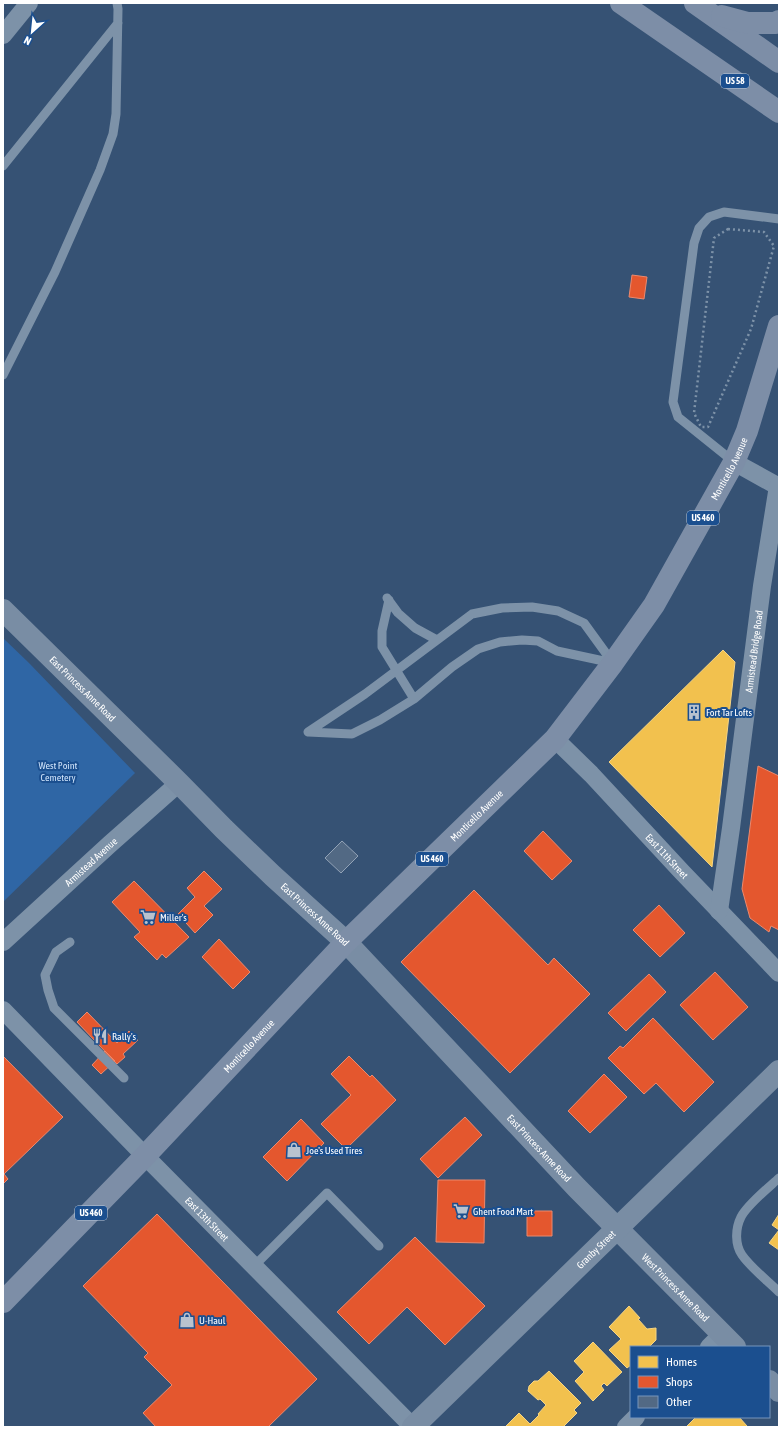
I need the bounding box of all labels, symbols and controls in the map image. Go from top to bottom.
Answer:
north arrow [12,12,52,52]
text: N [22,34,33,48]
road number: US 58 [721,74,749,88]
street label: Monticello Avenue [709,435,750,502]
road number: US 460 [687,511,719,525]
street label: Armistead Bridge Road [743,609,765,693]
street label: East Princess Anne Road [47,654,118,724]
building icon: Fort Tar Lofts [685,703,703,721]
place label: Fort Tar Lofts [706,707,753,718]
park label: West Point Cemetery [39,760,78,783]
street label: Monticello Avenue [448,788,506,844]
street label: East 11th Street [643,832,690,881]
street label: Armistead Avenue [63,835,120,889]
road number: US 460 [416,852,448,866]
street label: East Princess Anne Road [279,881,352,948]
supermarket icon: Miller's [139,908,157,926]
place label: Miller's [160,912,187,923]
street label: Monticello Avenue [221,1017,277,1075]
restaurant icon: Rally's [91,1027,109,1045]
place label: Rally's [112,1031,137,1042]
street label: East Princess Anne Road [505,1112,573,1184]
shop icon: Joe's Used Tires [285,1141,303,1159]
place label: Joe's Used Tires [306,1145,363,1156]
street label: East 13th Street [183,1195,231,1243]
supermarket icon: Ghent Food Mart [452,1202,470,1220]
road number: US 460 [75,1206,107,1220]
place label: Ghent Food Mart [473,1206,533,1217]
street label: Granby Street [574,1228,618,1271]
street label: West Princess Anne Road [640,1252,711,1324]
shop icon: U-Haul [178,1311,196,1329]
place label: U-Haul [199,1315,226,1326]
legend [630,1346,770,1418]
text: Homes [666,1355,697,1369]
text: Shops [666,1375,692,1389]
text: Other [666,1395,692,1409]

